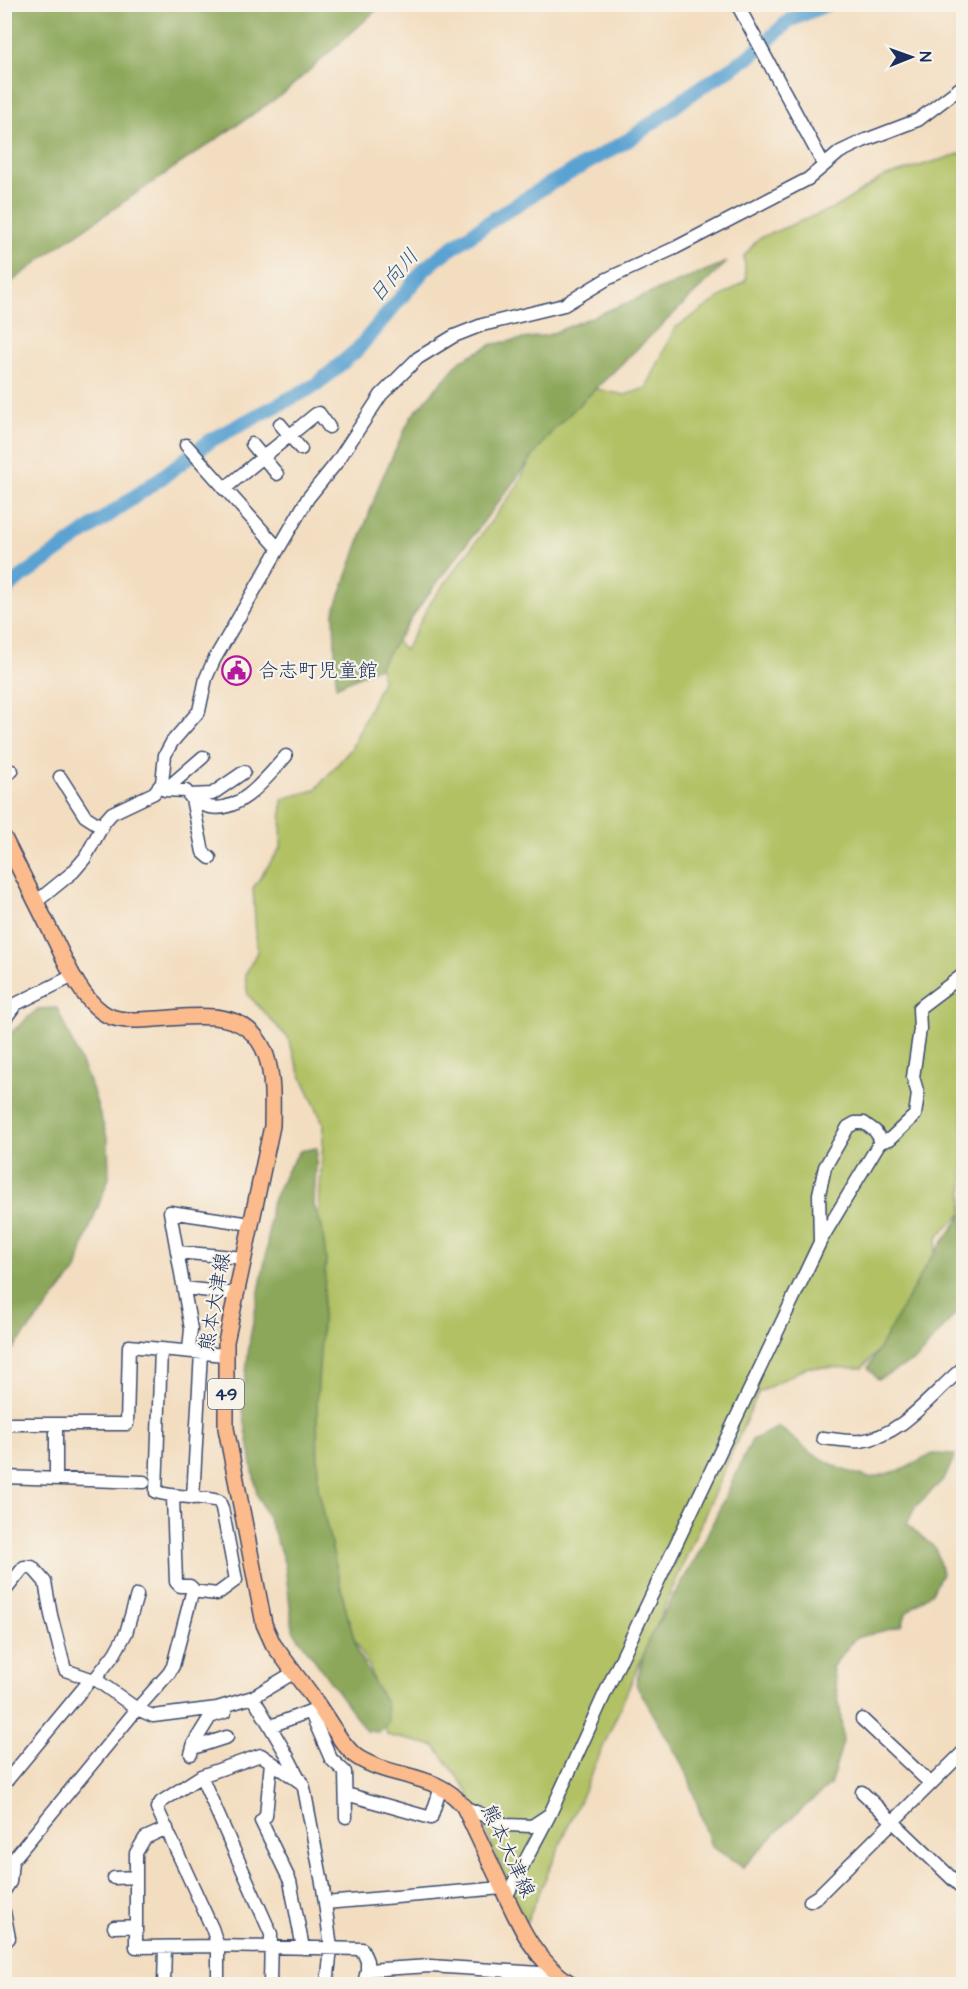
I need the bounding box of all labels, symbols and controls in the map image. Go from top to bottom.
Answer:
north arrow [881,27,941,87]
text: N [914,52,936,62]
water label: 日向川 [362,243,426,309]
public building icon: 合志町児童館 [221,655,253,687]
place label: 合志町児童館 [258,657,378,685]
street label: 熊本大津線 [193,1250,237,1354]
road number: 49 [208,1379,244,1409]
street label: 熊本大津線 [474,1800,542,1902]

